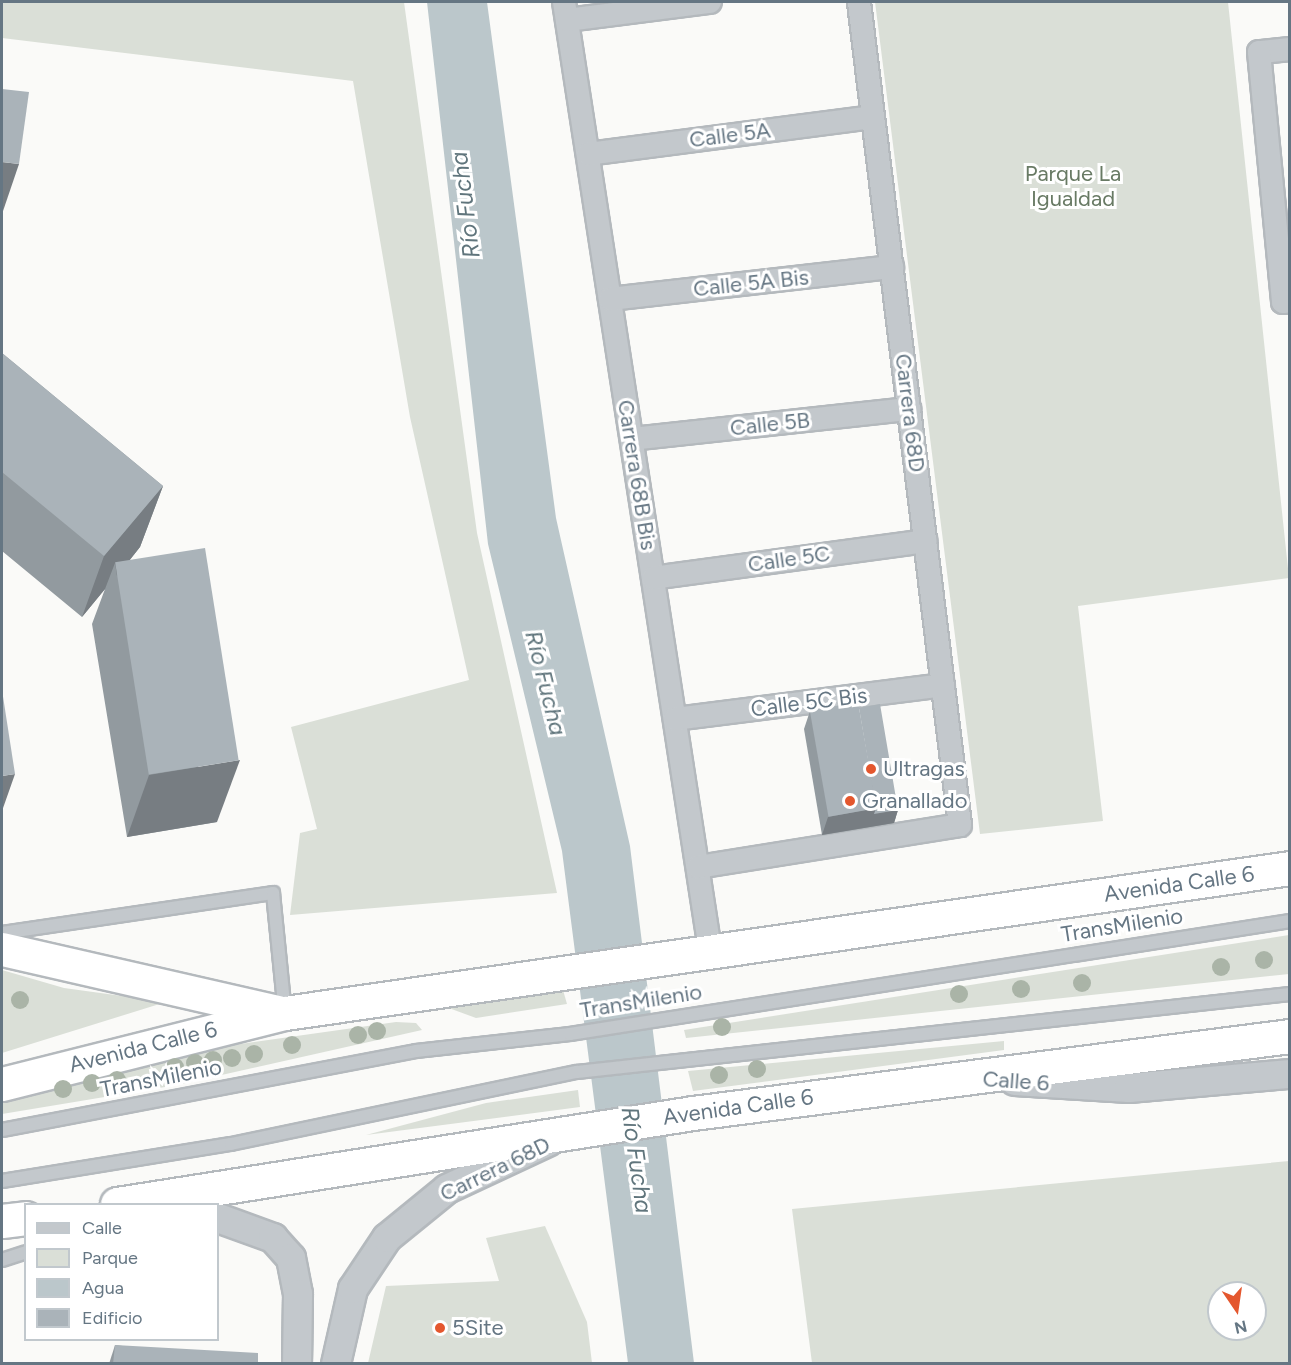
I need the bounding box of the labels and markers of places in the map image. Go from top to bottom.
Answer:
place label: Ultragas [883,756,965,782]
marker: Ultragas [864,762,878,776]
place label: Granallado [862,788,967,814]
marker: Granallado [843,794,857,808]
place label: 5Site [452,1315,504,1341]
marker: 5Site [433,1321,447,1335]

